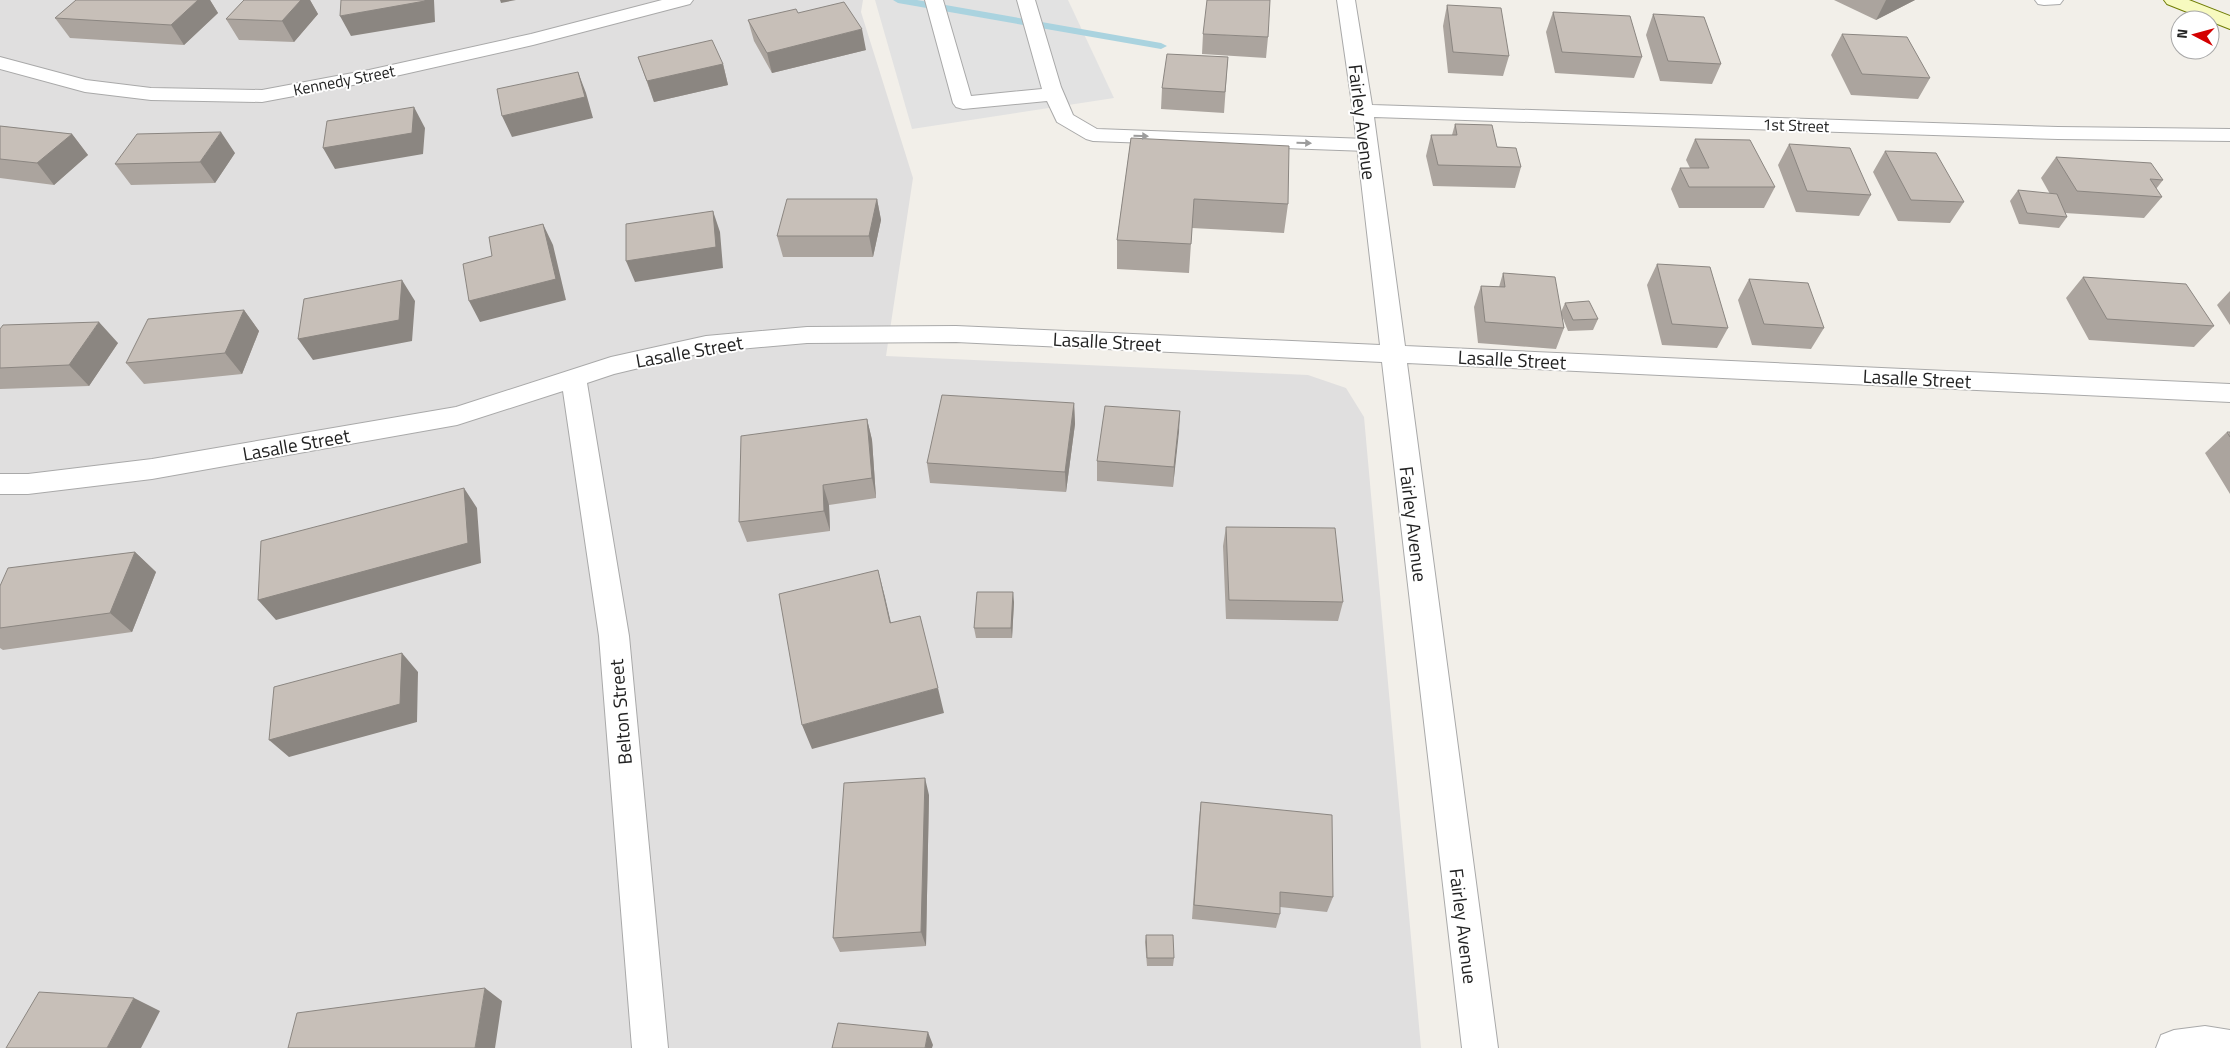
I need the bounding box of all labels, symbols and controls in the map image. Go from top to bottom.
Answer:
north arrow [2170,10,2220,60]
text: N [2171,28,2193,40]
street label: Kennedy Street [291,58,397,102]
street label: Fairley Avenue [1342,63,1384,181]
street label: 1st Street [1762,112,1830,138]
one-way arrow [1134,133,1150,141]
one-way arrow [1296,139,1312,147]
street label: Lasalle Street [1052,324,1162,358]
street label: Lasalle Street [633,327,745,375]
street label: Lasalle Street [1457,342,1567,376]
street label: Lasalle Street [1862,361,1972,395]
street label: Lasalle Street [240,420,352,468]
street label: Fairley Avenue [1393,465,1435,583]
street label: Belton Street [601,658,639,766]
street label: Fairley Avenue [1443,867,1485,985]

